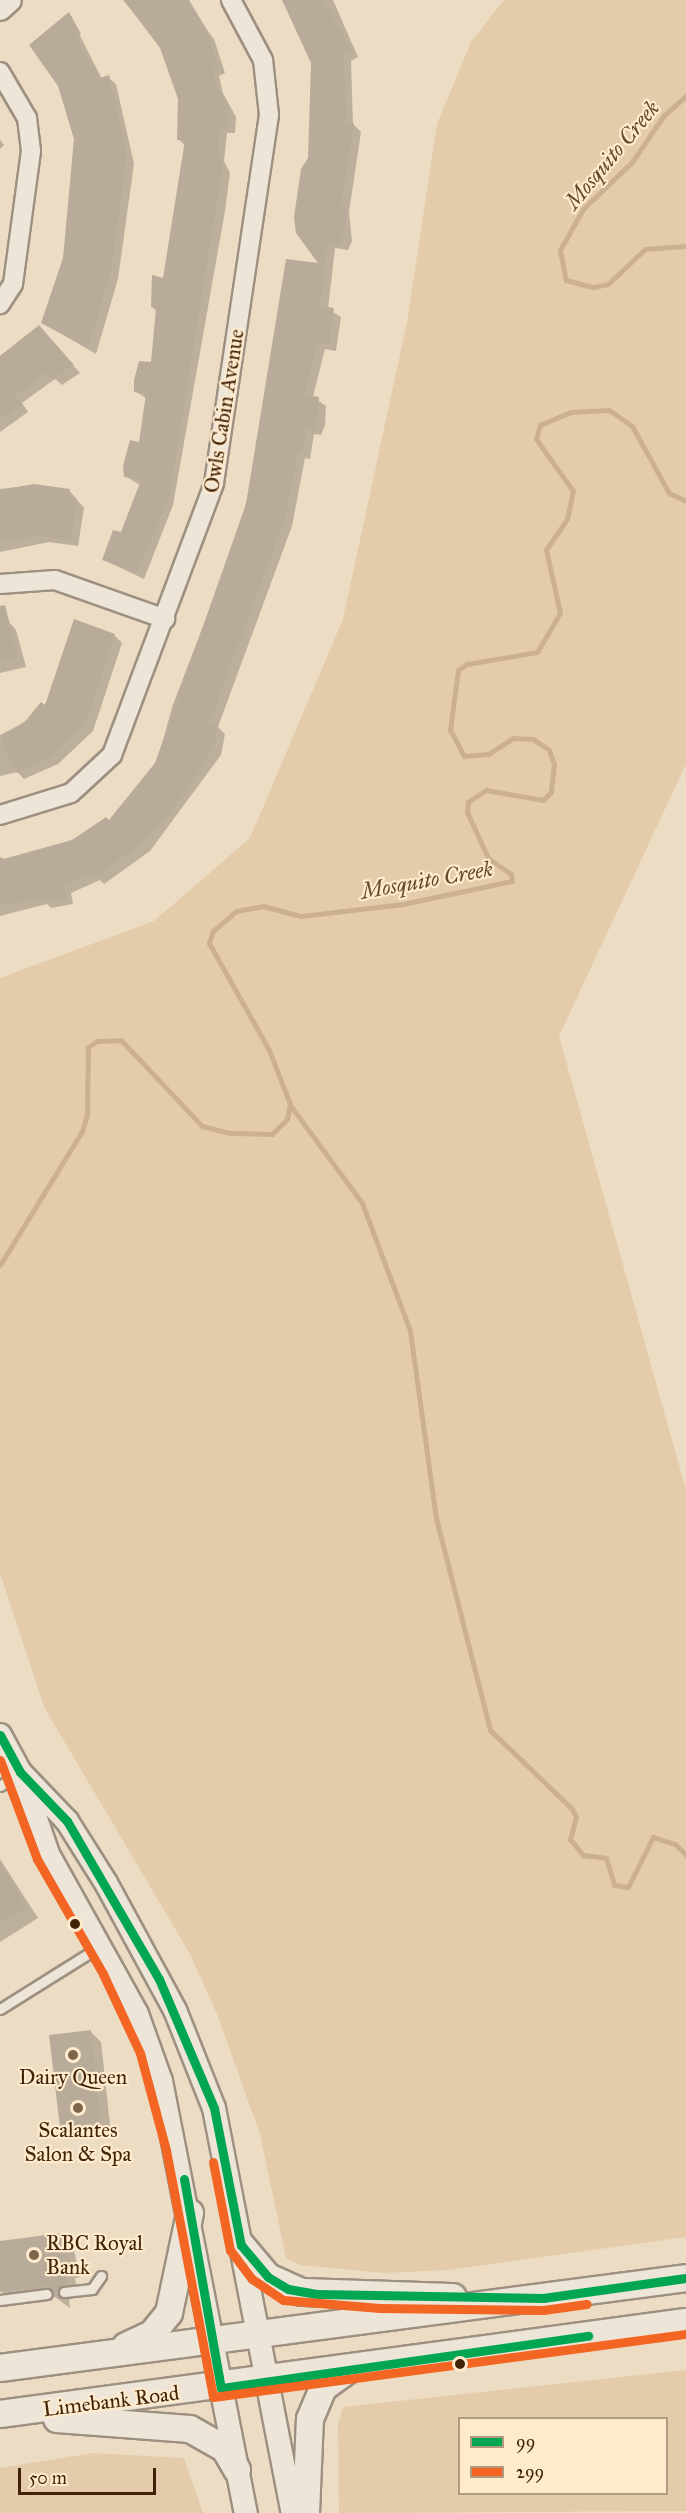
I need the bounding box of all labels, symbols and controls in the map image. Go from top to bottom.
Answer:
water label: Mosquito Creek [559,95,665,215]
street label: Owls Cabin Avenue [199,327,249,495]
water label: Mosquito Creek [359,855,495,905]
unlabelled marker [69,1918,81,1930]
marker: Dairy Queen [66,2048,80,2062]
place label: Dairy Queen [19,2064,127,2090]
marker: Scalantes Salon & Spa [71,2101,85,2115]
place label: Scalantes Salon & Spa [25,2117,131,2167]
place label: RBC Royal Bank [46,2230,143,2280]
marker: RBC Royal Bank [27,2248,41,2262]
unlabelled marker [454,2358,466,2370]
street label: Limebank Road [41,2380,181,2422]
legend [458,2417,668,2495]
text: 99 [516,2431,535,2453]
scale bar [21,2456,159,2494]
text: 299 [516,2461,544,2483]
text: 50 m [29,2467,67,2489]

